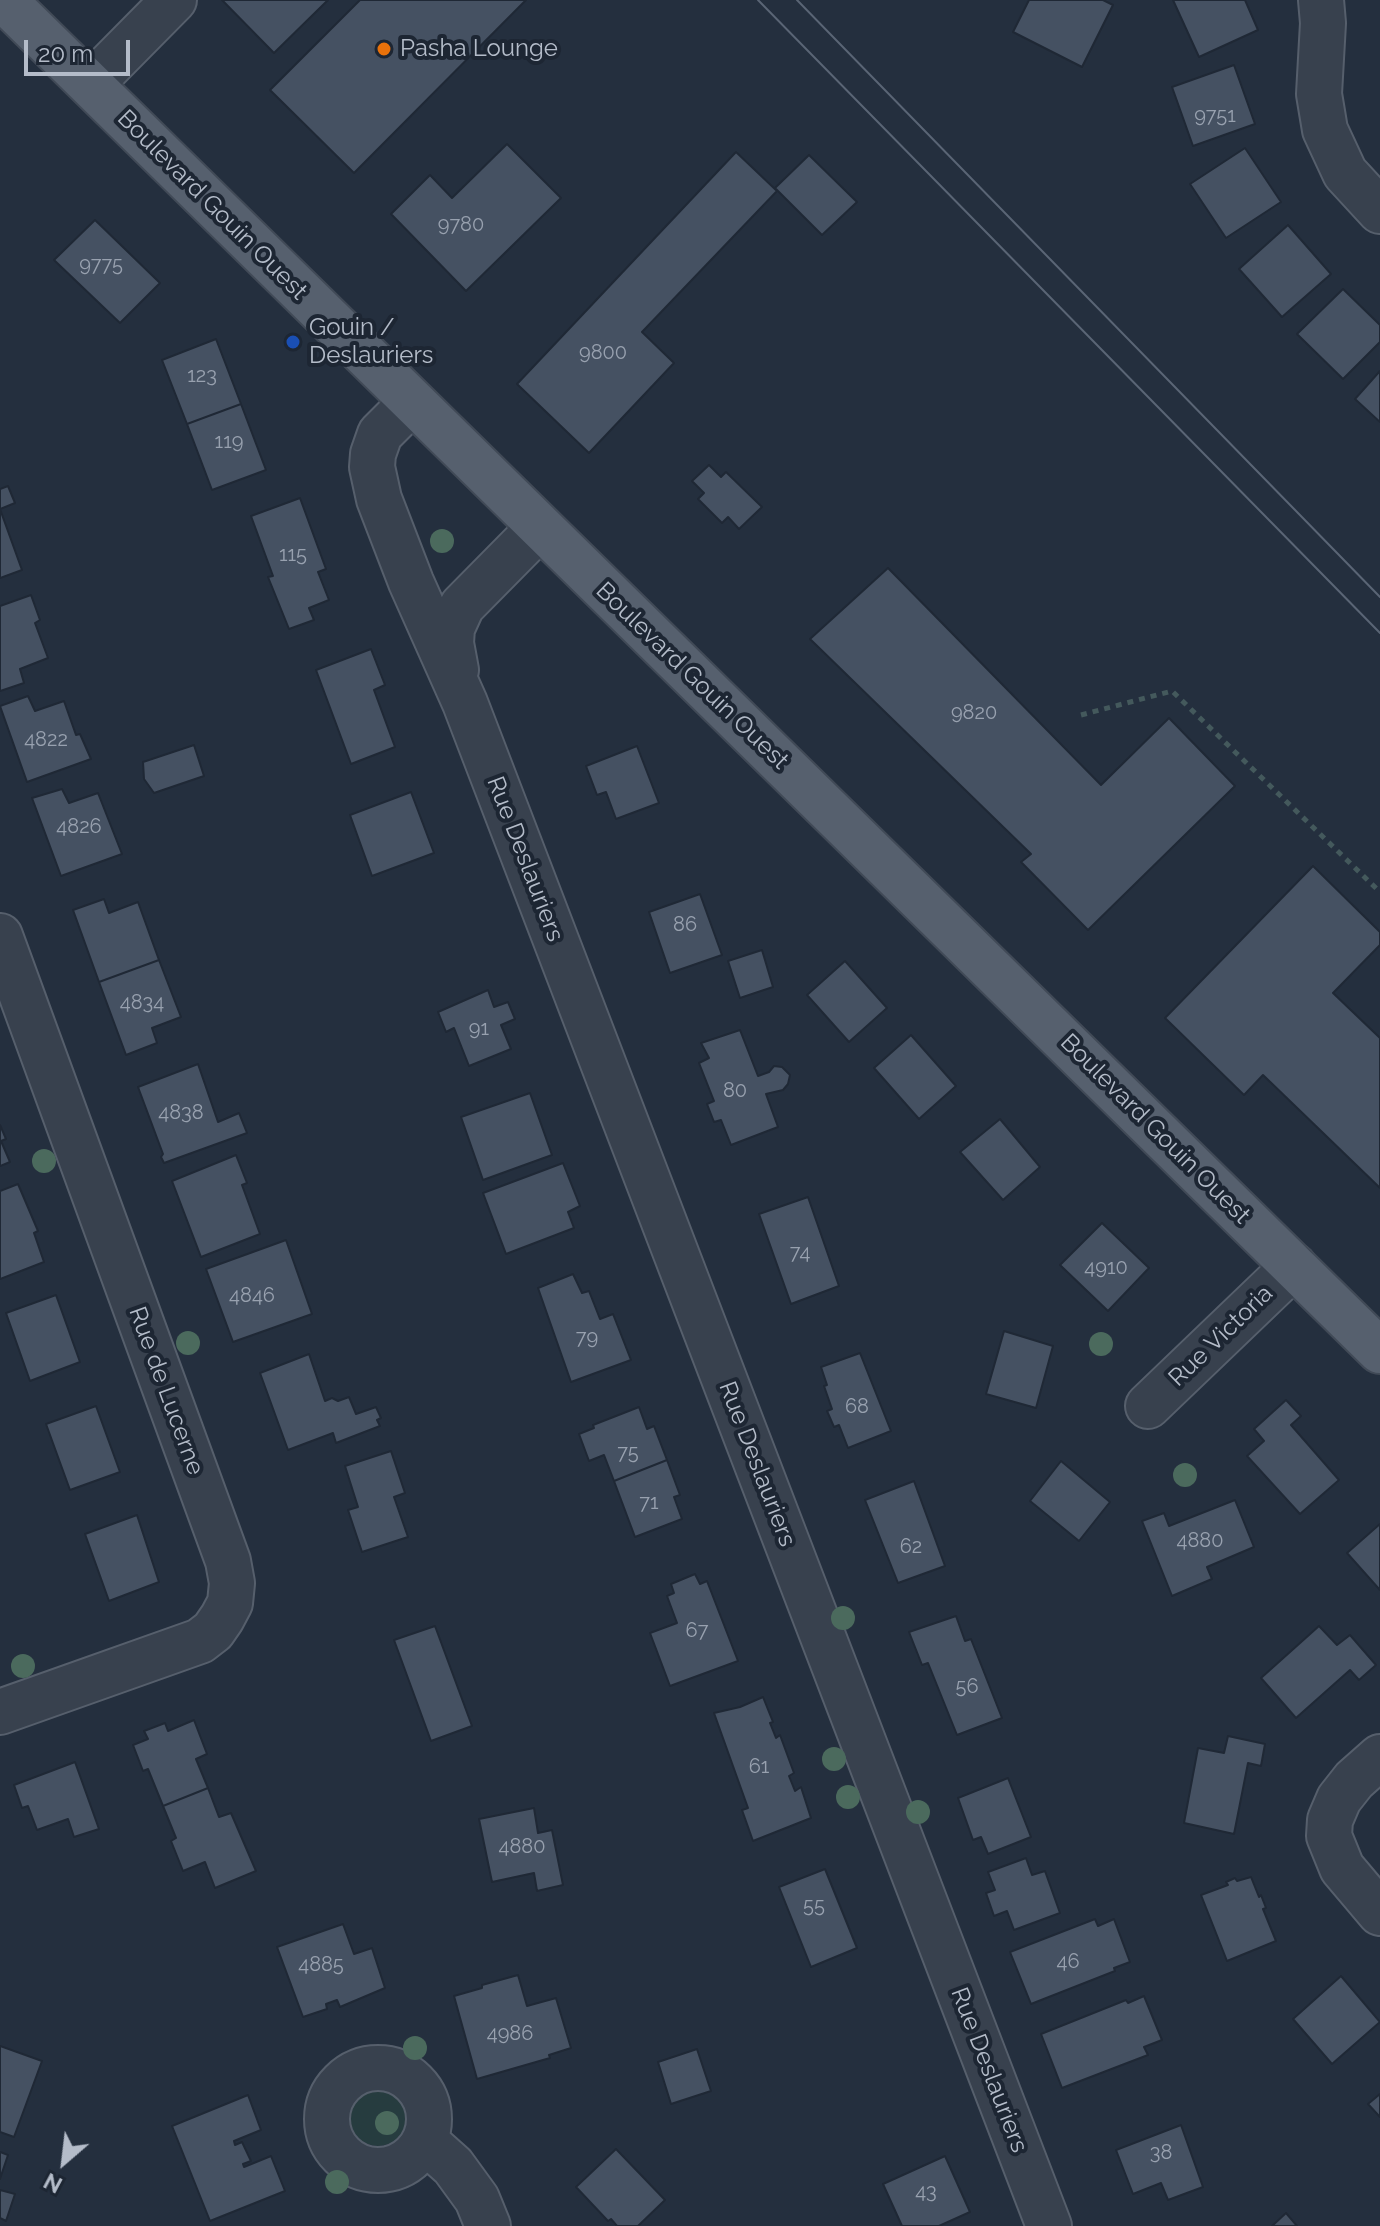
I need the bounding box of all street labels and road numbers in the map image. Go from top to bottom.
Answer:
street label: Boulevard Gouin Ouest [111,104,313,306]
street label: Boulevard Gouin Ouest [590,577,794,775]
street label: Rue Deslauriers [480,772,570,946]
street label: Boulevard Gouin Ouest [1054,1028,1256,1230]
street label: Rue Victoria [1163,1279,1279,1393]
street label: Rue de Lucerne [122,1303,210,1479]
street label: Rue Deslauriers [712,1377,802,1551]
street label: Rue Deslauriers [944,1983,1034,2157]

